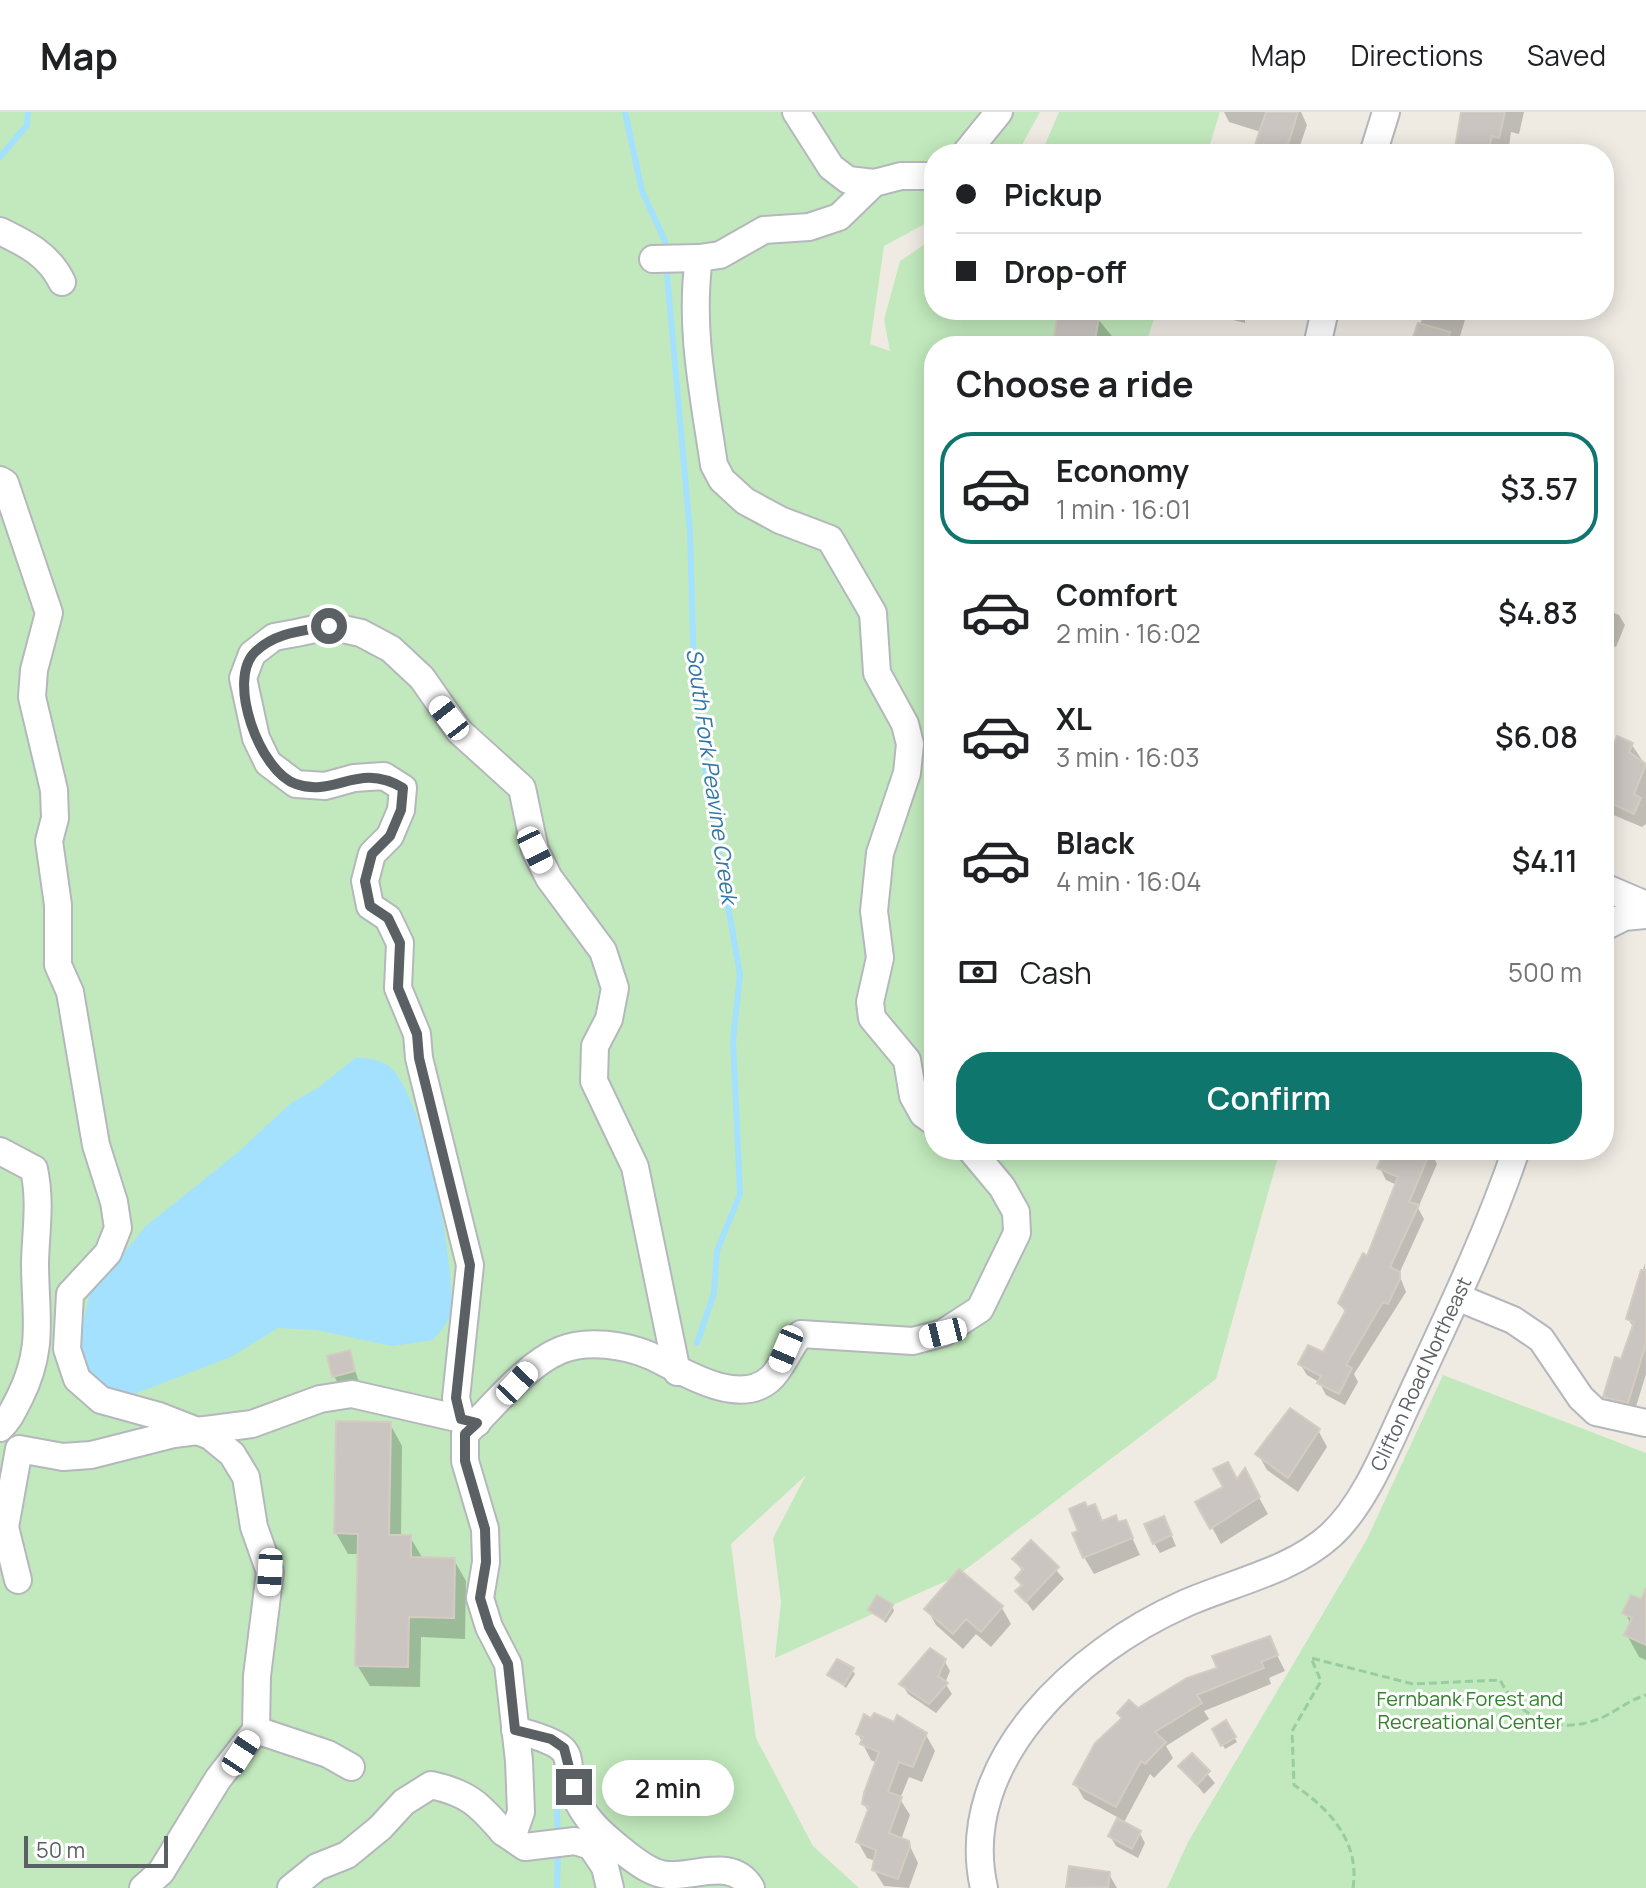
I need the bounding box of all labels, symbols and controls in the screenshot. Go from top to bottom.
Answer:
text: Map [40,29,118,81]
text: Map [1251,36,1306,74]
text: Directions [1350,36,1483,74]
text: Saved [1527,36,1606,74]
text: Pickup [1004,174,1102,215]
text: Drop-off [1004,251,1126,292]
text: Choose a ride [956,359,1194,408]
text: Economy [1056,450,1189,491]
icon: car [960,452,1032,524]
text: $3.57 [1501,468,1578,509]
text: 1 min · 16:01 [1056,491,1191,527]
text: Comfort [1056,574,1178,615]
icon: car [960,576,1032,648]
text: $4.83 [1498,592,1578,633]
route start [311,608,347,644]
text: 2 min · 16:02 [1056,615,1201,651]
water label: South Fork Peavine Creek [679,647,745,908]
car [425,692,473,744]
text: XL [1056,698,1092,739]
icon: car [960,700,1032,772]
text: $6.08 [1495,716,1578,757]
text: 3 min · 16:03 [1056,739,1200,775]
text: Black [1056,822,1134,863]
car [514,823,556,877]
icon: car [960,824,1032,896]
text: $4.11 [1512,840,1578,881]
text: 4 min · 16:04 [1056,863,1202,899]
icon: cash [956,950,1000,994]
text: Cash [1020,952,1092,993]
text: 500 m [1508,954,1582,990]
button: Confirm [956,1052,1582,1144]
street label: Clifton Road Northeast [1364,1272,1477,1475]
car [917,1316,969,1350]
car [766,1322,806,1376]
car [492,1357,542,1409]
car [257,1547,283,1597]
park label: Fernbank Forest and Recreational Center [1377,1685,1563,1735]
car [218,1726,264,1780]
callout: 2 min [602,1759,734,1815]
route end [556,1769,592,1805]
text: 2 min [635,1770,701,1806]
scale bar [24,1832,168,1868]
text: 50 m [36,1835,85,1865]

